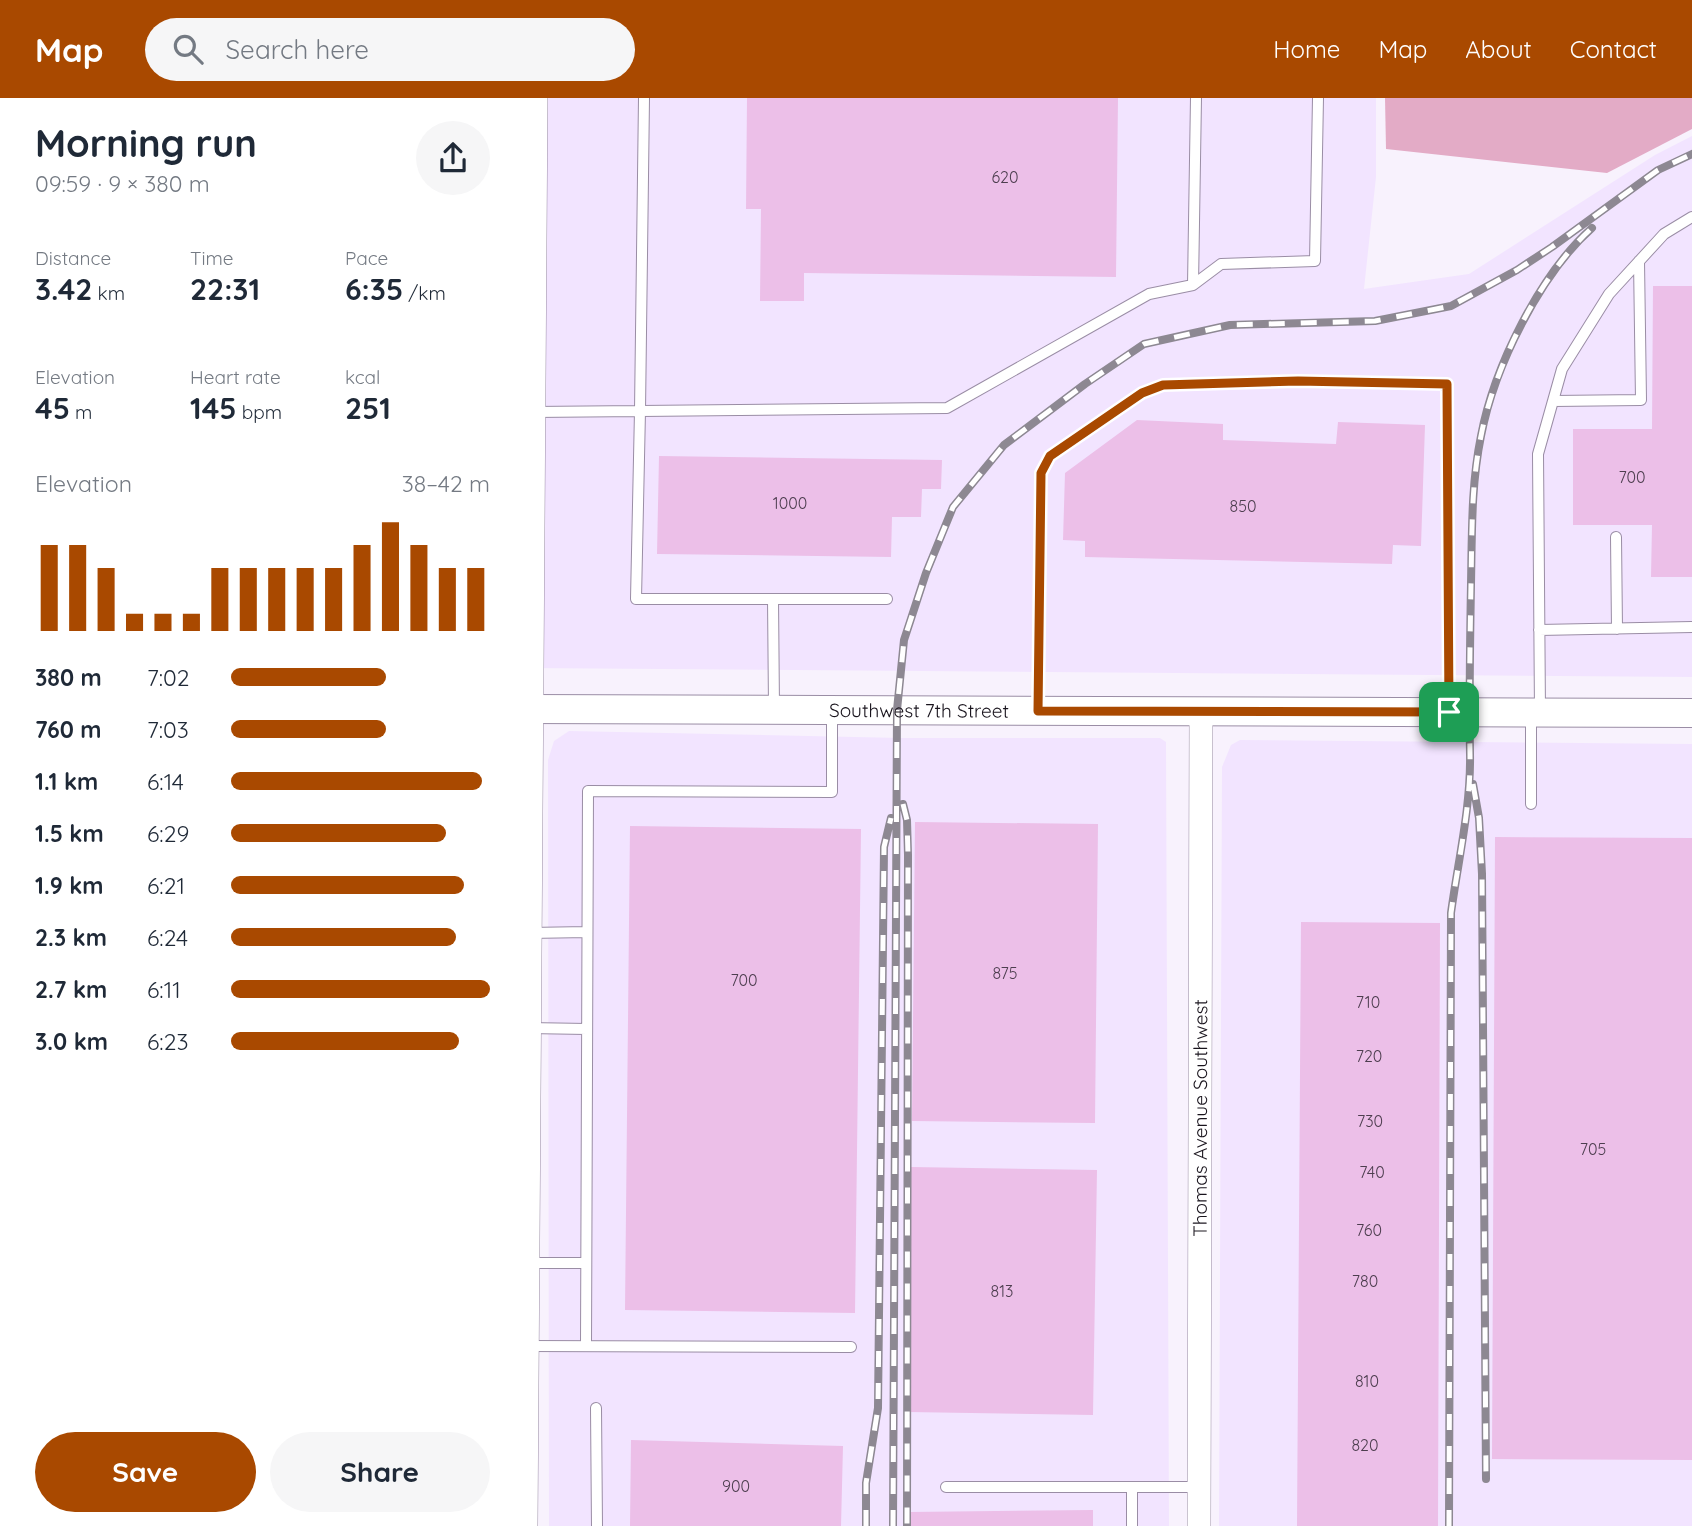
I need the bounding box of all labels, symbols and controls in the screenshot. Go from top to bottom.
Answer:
search box [145,18,635,81]
text: Map [35,29,103,70]
icon: search [169,30,207,68]
text: Search here [225,33,369,66]
text: Home [1273,34,1340,64]
text: Map [1378,34,1427,64]
text: About [1465,34,1532,64]
text: Contact [1570,34,1657,64]
text: Morning run [35,119,257,167]
button: share [416,121,490,195]
house number: 620 [992,167,1019,187]
text: 09:59 · 9 × 380 m [35,169,210,198]
text: Distance [35,246,111,270]
text: Time [190,246,234,270]
text: Pace [345,246,388,270]
text: 3.42 [35,270,92,308]
text: 22:31 [190,270,260,308]
text: 6:35 [345,270,403,308]
text: km [92,281,125,305]
text: /km [403,281,446,305]
text: Elevation [35,365,115,389]
text: Heart rate [190,365,281,389]
text: kcal [345,365,380,389]
text: 45 [35,389,70,427]
text: 145 [190,389,237,427]
text: 251 [345,389,391,427]
text: m [70,400,92,424]
text: bpm [237,400,282,424]
house number: 700 [1618,467,1646,487]
text: Elevation [35,469,132,498]
text: 38–42 m [402,469,490,498]
house number: 1000 [773,493,807,513]
house number: 850 [1230,496,1256,516]
text: 380 m [35,663,102,692]
text: 7:02 [147,663,190,692]
pin [1419,682,1479,742]
icon: arrive [1430,693,1468,731]
street label: Southwest 7th Street [829,698,1009,723]
text: 760 m [35,715,101,744]
text: 7:03 [147,715,189,744]
text: 1.1 km [35,767,98,796]
text: 6:14 [147,767,184,796]
text: 1.5 km [35,819,104,848]
text: 6:29 [147,819,189,848]
text: 1.9 km [35,871,103,900]
text: 6:21 [147,871,185,900]
text: 2.3 km [35,923,107,952]
text: 6:24 [147,923,188,952]
house number: 875 [992,963,1018,983]
house number: 700 [730,970,758,990]
text: 2.7 km [35,975,107,1004]
text: 6:11 [147,975,181,1004]
house number: 710 [1356,992,1380,1012]
street label: Thomas Avenue Southwest [1188,999,1212,1237]
text: 3.0 km [35,1027,108,1056]
text: 6:23 [147,1027,188,1056]
house number: 720 [1356,1046,1382,1066]
house number: 730 [1357,1111,1383,1131]
house number: 705 [1580,1139,1606,1159]
house number: 740 [1359,1162,1385,1182]
house number: 760 [1356,1220,1382,1240]
house number: 780 [1352,1271,1378,1291]
house number: 813 [991,1281,1013,1301]
house number: 810 [1355,1371,1379,1391]
button: Save [35,1432,256,1512]
button: Share [270,1432,490,1512]
house number: 820 [1351,1435,1379,1455]
house number: 900 [722,1476,750,1496]

